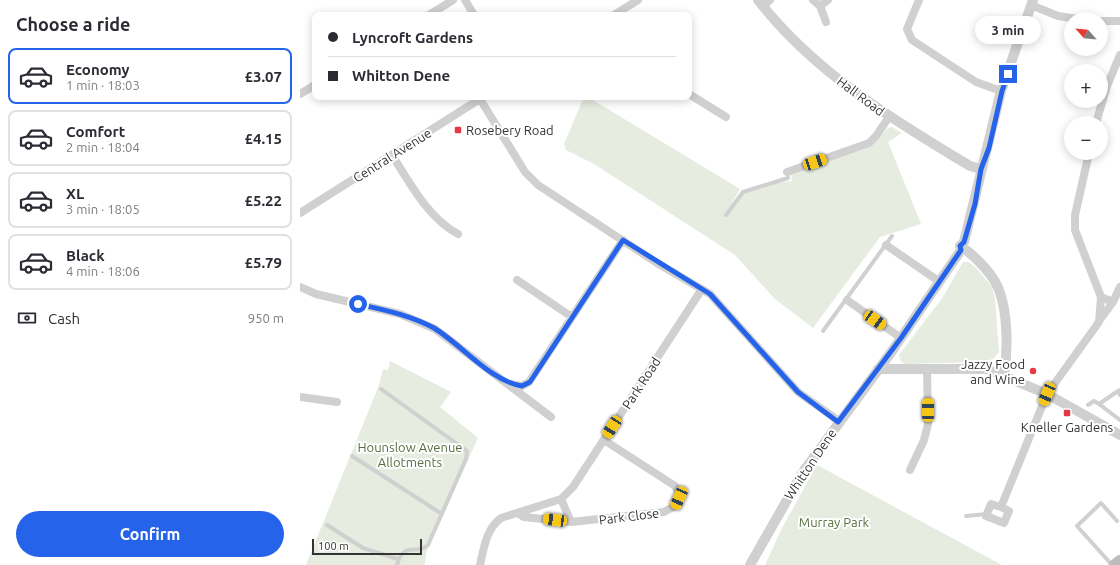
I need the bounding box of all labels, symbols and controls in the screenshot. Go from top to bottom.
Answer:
north arrow [1064,12,1108,56]
map controls [1064,12,1108,160]
text: Choose a ride [16,14,130,34]
callout: 3 min [975,16,1041,44]
text: 3 min [992,23,1024,37]
text: Lyncroft Gardens [352,29,473,46]
icon: car [18,58,54,94]
text: Economy [66,61,130,78]
button: + [1064,64,1108,108]
route end [999,65,1017,83]
text: Whitton Dene [352,67,450,84]
text: £3.07 [244,68,282,85]
street label: Hall Road [835,74,887,118]
text: 1 min · 18:03 [66,78,140,92]
button: − [1064,116,1108,160]
icon: car [18,120,54,156]
text: Comfort [66,123,125,140]
place label: Rosebery Road [466,123,554,137]
street label: Central Avenue [350,125,434,185]
marker: Rosebery Road [453,125,463,135]
text: £4.15 [244,130,282,147]
text: 2 min · 18:04 [66,140,140,154]
car [802,152,828,172]
icon: car [18,182,54,218]
text: XL [66,185,84,202]
text: £5.22 [244,192,282,209]
text: 3 min · 18:05 [66,202,140,216]
icon: car [18,244,54,280]
text: Black [66,247,105,264]
text: £5.79 [244,254,282,271]
text: 4 min · 18:06 [66,264,140,278]
route start [349,295,367,313]
icon: cash [16,307,38,329]
car [862,308,888,332]
text: Cash [48,310,80,327]
text: 950 m [248,311,284,325]
street label: Park Road [619,355,663,411]
place label: Jazzy Food and Wine [961,357,1025,386]
marker: Jazzy Food and Wine [1028,366,1038,376]
car [1037,381,1057,407]
car [922,398,934,422]
marker: Kneller Gardens [1062,408,1072,418]
car [600,414,624,440]
place label: Kneller Gardens [1021,420,1114,434]
street label: Whitton Dene [781,426,839,502]
park label: Hounslow Avenue Allotments [357,440,463,469]
car [669,485,689,511]
street label: Park Close [598,505,660,527]
button: Confirm [16,511,284,557]
car [542,513,568,527]
park label: Murray Park [799,515,870,529]
scale bar [312,537,422,556]
text: 100 m [318,540,349,552]

